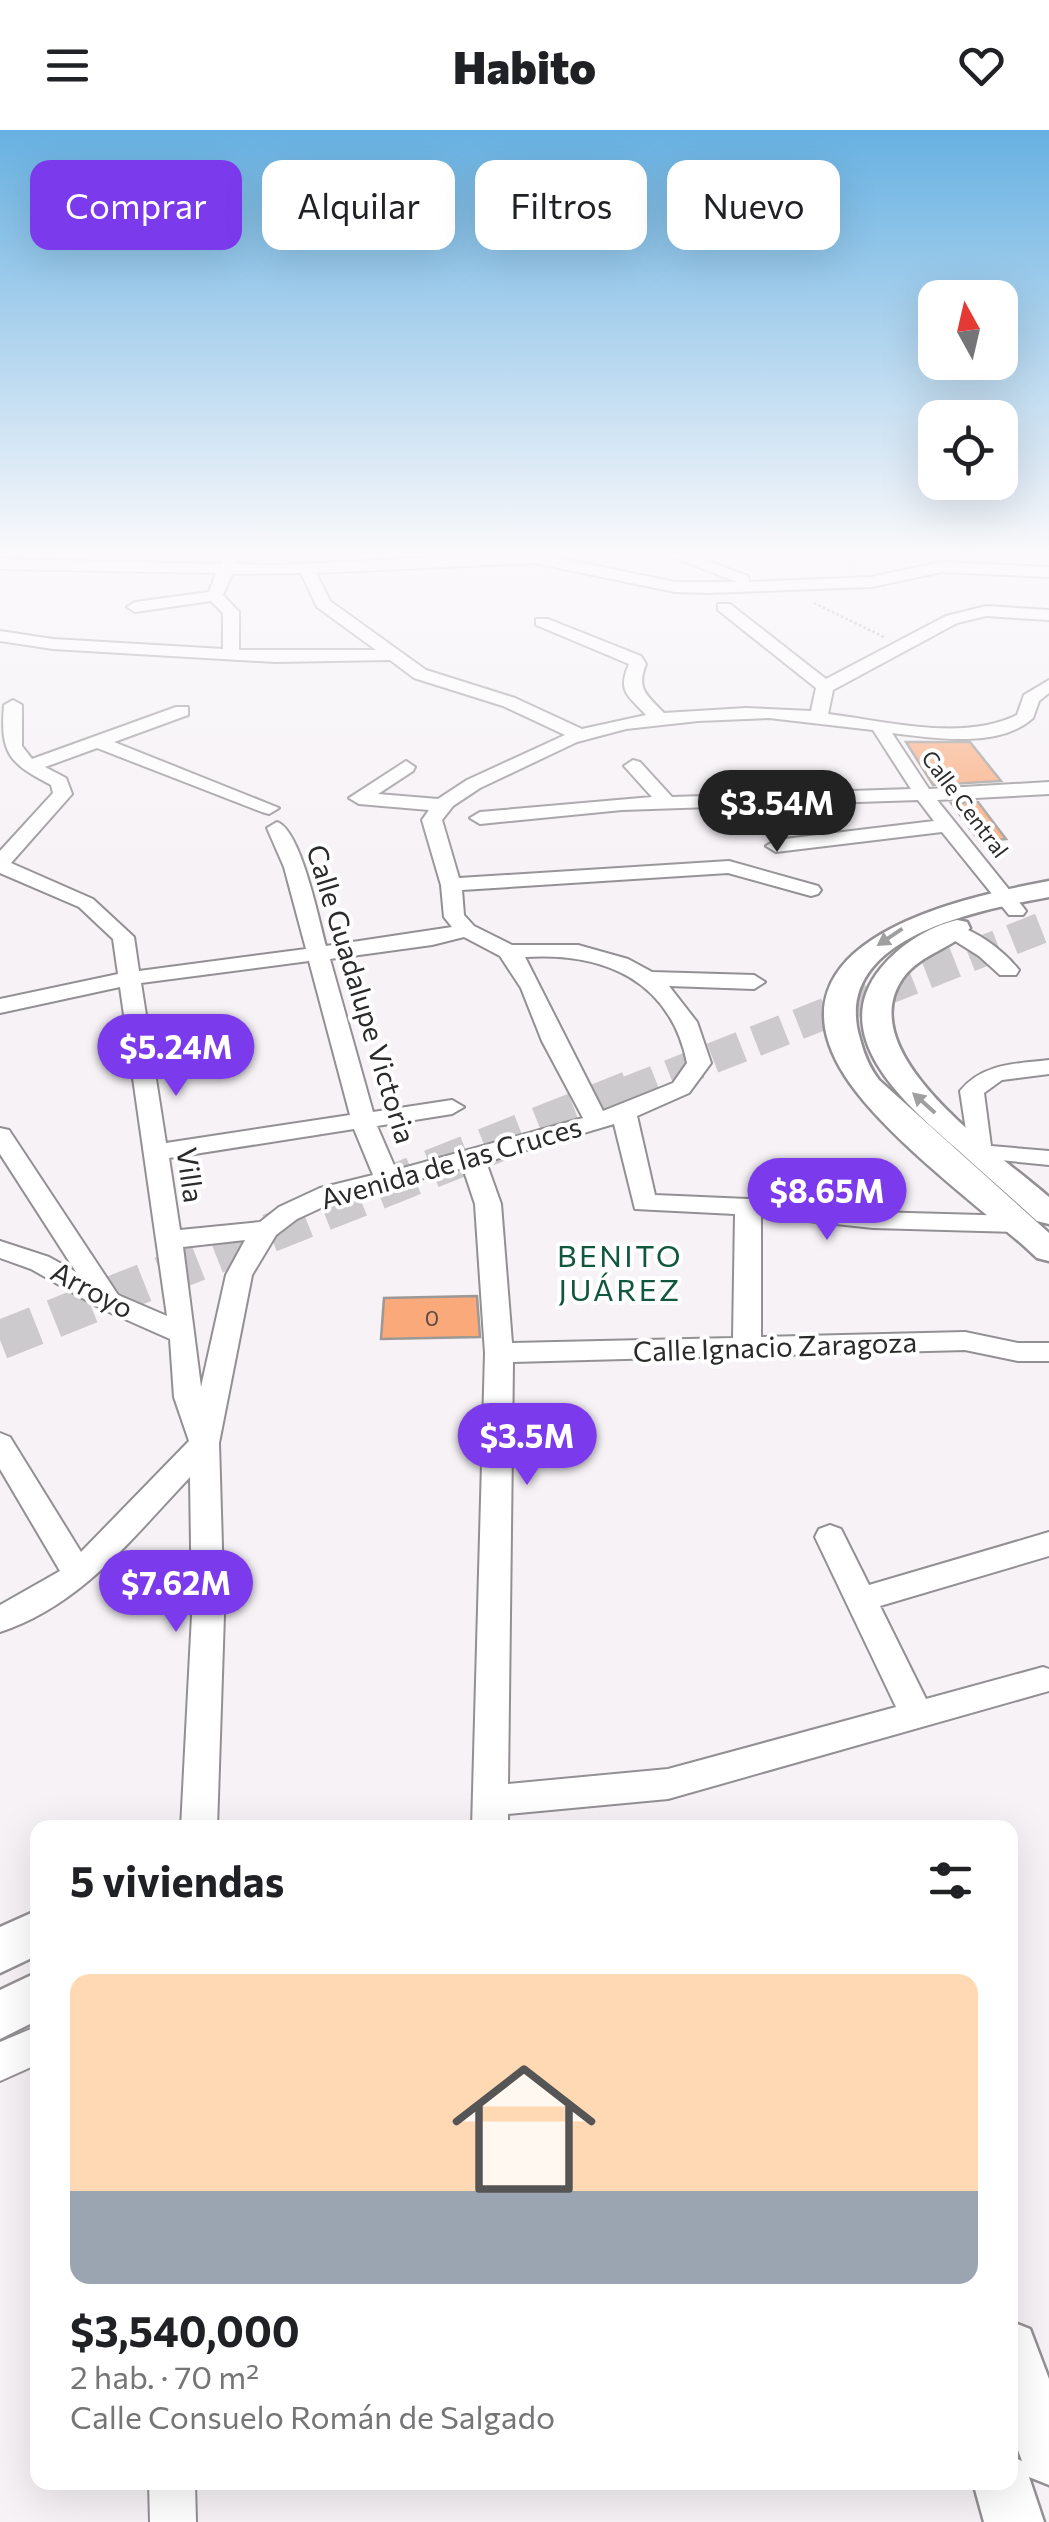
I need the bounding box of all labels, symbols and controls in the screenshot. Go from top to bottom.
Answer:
icon: menu [40,38,95,93]
text: Habito [453,38,596,93]
icon: heart [954,38,1009,93]
chip: Comprar [30,160,242,250]
chip: Alquilar [262,160,455,250]
chip: Filtros [475,160,647,250]
chip: Nuevo [667,160,840,250]
north arrow [918,280,1018,380]
map controls [918,280,1018,500]
button: locate [918,400,1018,500]
street label: Calle Central [916,745,1015,863]
pin: $3.54M [696,770,858,855]
text: $3.54M [720,782,834,822]
street label: Calle Guadalupe Victoria [300,840,424,1147]
one-way arrow [877,928,904,946]
pin: $5.24M [95,1014,257,1099]
text: $5.24M [119,1026,233,1066]
one-way arrow [912,1092,936,1115]
street label: Avenida de las Cruces [316,1109,585,1216]
street label: Villa [170,1145,212,1205]
pin: $8.65M [746,1158,908,1243]
text: $8.65M [770,1170,885,1210]
district label: BENITO JUÁREZ [557,1236,683,1307]
street label: Arroyo [46,1253,139,1325]
house number: 0 [425,1304,439,1331]
street label: Calle Ignacio Zaragoza [632,1324,918,1368]
pin: $3.5M [457,1403,597,1488]
text: $3.5M [480,1415,574,1455]
pin: $7.62M [95,1550,257,1635]
text: $7.62M [121,1562,231,1602]
icon: filters [923,1853,978,1908]
text: 5 viviendas [70,1854,284,1906]
icon: home [434,2039,614,2219]
text: $3,540,000 [70,2304,300,2356]
text: 2 hab. · 70 m² [70,2356,259,2396]
text: Calle Consuelo Román de Salgado [70,2396,555,2436]

